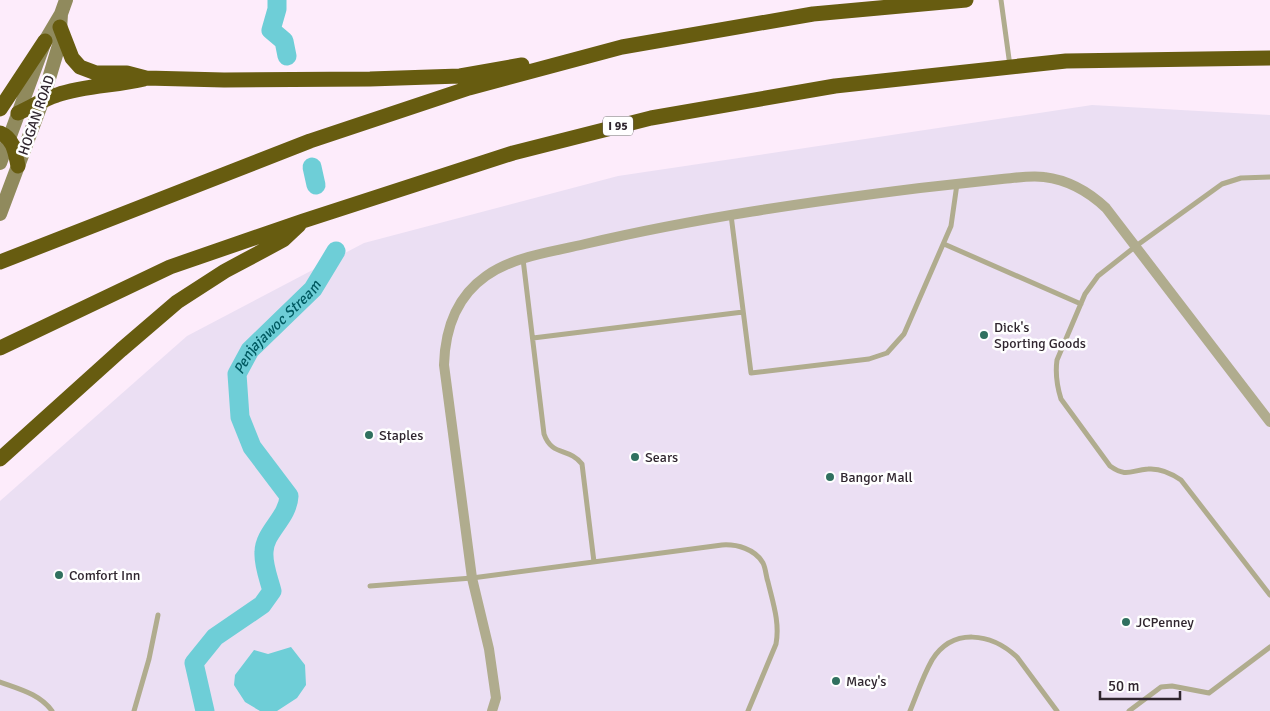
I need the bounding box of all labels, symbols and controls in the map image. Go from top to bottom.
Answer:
street label: HOGAN ROAD [15,73,58,157]
road number: I 95 [603,116,633,136]
water label: Penjajawoc Stream [230,276,326,377]
place label: Dick's Sporting Goods [994,319,1086,352]
marker: Dick's Sporting Goods [978,329,990,341]
place label: Staples [379,427,423,444]
marker: Staples [363,429,375,441]
place label: Sears [645,449,678,466]
marker: Sears [629,451,641,463]
place label: Bangor Mall [840,469,913,486]
marker: Bangor Mall [824,471,836,483]
place label: Comfort Inn [69,567,140,584]
marker: Comfort Inn [53,569,65,581]
place label: JCPenney [1136,614,1194,631]
marker: JCPenney [1120,616,1132,628]
scale bar [1100,668,1180,700]
place label: Macy's [846,673,887,690]
marker: Macy's [830,675,842,687]
text: 50 m [1108,677,1139,695]

